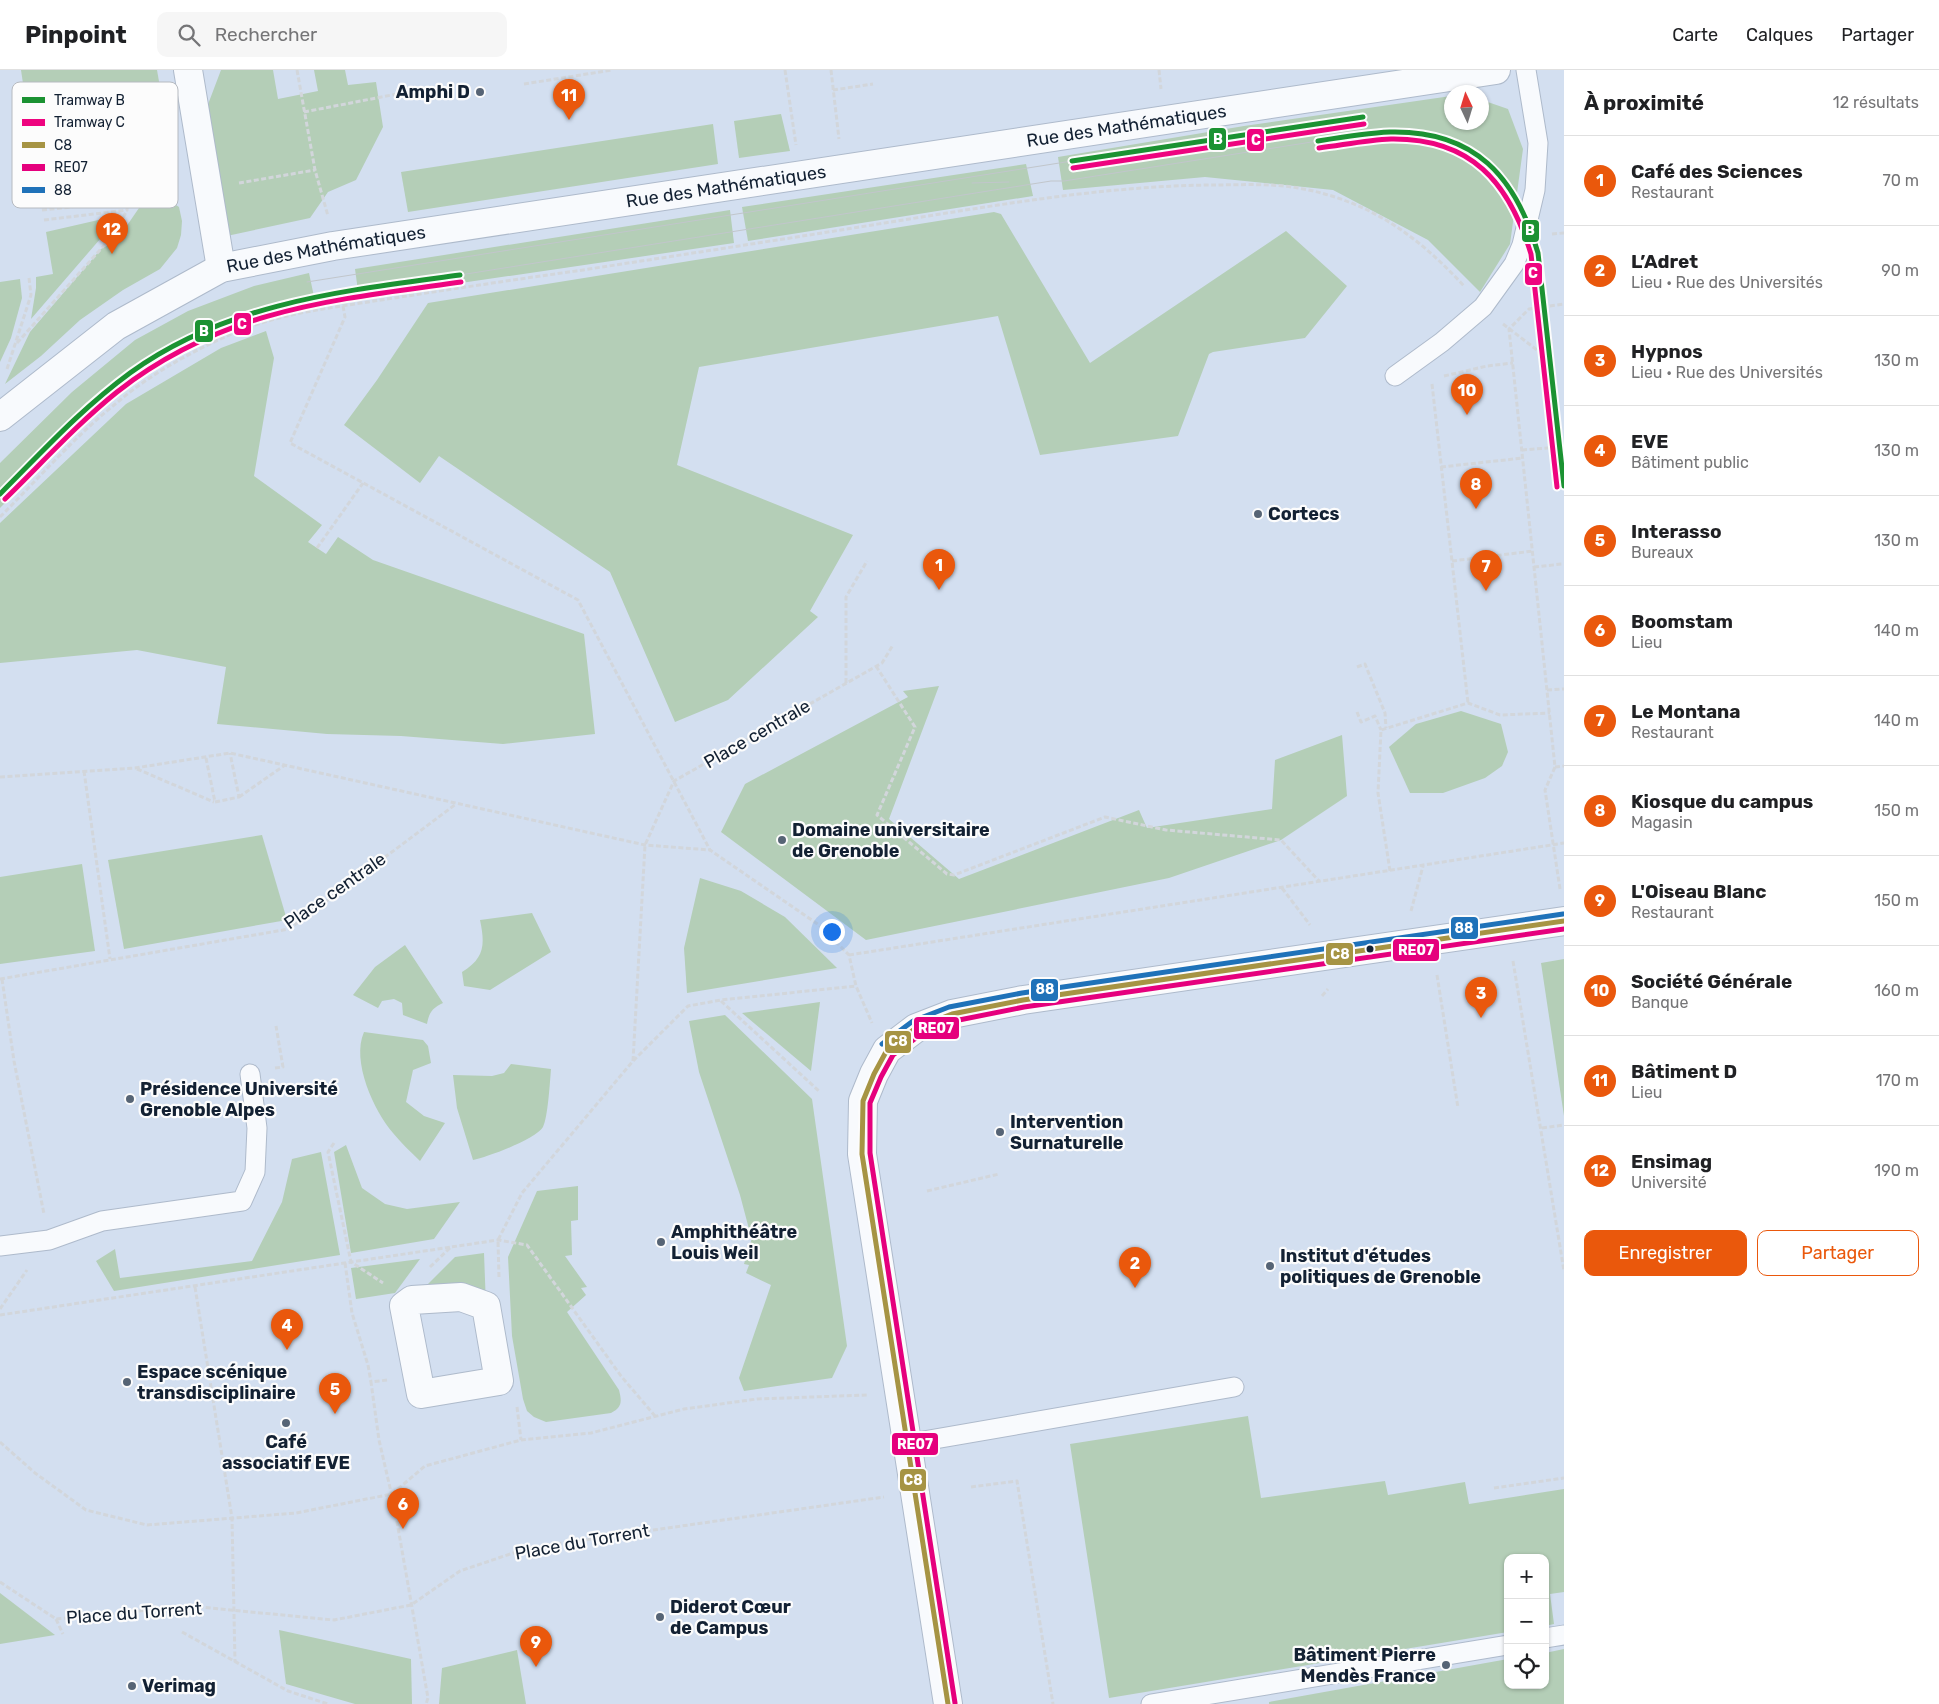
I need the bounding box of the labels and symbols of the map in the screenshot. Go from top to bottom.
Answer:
pin: 11 [553,79,585,120]
place label: Amphi D [396,81,470,103]
legend [12,82,178,208]
north arrow [1444,85,1489,130]
marker: Amphi D [474,86,486,98]
text: Tramway B [54,92,125,109]
street label: Rue des Mathématiques [1025,100,1228,152]
text: Tramway C [54,114,125,131]
line badge: B [1208,127,1227,151]
line badge: C [1246,128,1265,152]
text: B [1213,131,1223,148]
text: C [1251,132,1261,149]
text: C8 [54,137,72,154]
text: RE07 [54,159,88,176]
street label: Rue des Mathématiques [624,161,827,213]
text: 88 [54,182,72,199]
pin: 12 [96,213,128,254]
line badge: B [1521,219,1540,243]
street label: Rue des Mathématiques [224,221,427,278]
text: B [1525,222,1535,239]
line badge: C [1524,262,1543,286]
text: C [1528,265,1538,282]
line badge: C [233,312,252,336]
text: C [237,316,247,333]
line badge: B [194,319,214,343]
text: B [199,323,209,340]
pin: 10 [1451,374,1483,415]
pin: 8 [1460,468,1492,509]
place label: Cortecs [1268,503,1340,525]
marker: Cortecs [1252,508,1264,520]
pin: 1 [923,549,955,590]
pin: 7 [1470,550,1502,591]
street label: Place centrale [700,695,814,773]
place label: Domaine universitaire de Grenoble [792,819,990,862]
marker: Domaine universitaire de Grenoble [776,834,788,846]
street label: Place centrale [280,848,390,934]
line badge: 88 [1450,916,1479,940]
your location [819,919,845,945]
text: 88 [1455,920,1473,937]
line badge: RE07 [1392,938,1440,962]
line badge: C8 [1325,942,1354,966]
text: RE07 [1398,942,1434,959]
unlabelled marker [1365,944,1375,954]
text: C8 [1330,946,1350,963]
pin: 3 [1465,977,1497,1018]
line badge: 88 [1030,978,1059,1002]
text: 88 [1036,981,1054,998]
line badge: RE07 [913,1016,960,1040]
text: RE07 [918,1020,954,1037]
line badge: C8 [884,1030,912,1054]
text: C8 [888,1033,908,1050]
place label: Présidence Université Grenoble Alpes [140,1078,338,1121]
marker: Présidence Université Grenoble Alpes [124,1093,136,1105]
place label: Intervention Surnaturelle [1010,1111,1124,1154]
marker: Intervention Surnaturelle [994,1126,1006,1138]
place label: Amphithéâtre Louis Weil [671,1221,797,1264]
marker: Amphithéâtre Louis Weil [655,1236,667,1248]
place label: Institut d'études politiques de Grenoble [1280,1245,1481,1288]
pin: 2 [1119,1247,1151,1288]
marker: Institut d'études politiques de Grenoble [1264,1260,1276,1272]
pin: 4 [271,1309,303,1350]
place label: Espace scénique transdisciplinaire [137,1361,296,1404]
pin: 5 [319,1373,351,1414]
marker: Espace scénique transdisciplinaire [121,1376,133,1388]
marker: Café associatif EVE [280,1417,292,1429]
place label: Café associatif EVE [222,1431,350,1474]
line badge: RE07 [891,1432,939,1456]
text: RE07 [897,1436,933,1453]
line badge: C8 [899,1468,927,1492]
text: C8 [903,1472,923,1489]
pin: 6 [387,1488,419,1529]
street label: Place du Torrent [513,1519,651,1565]
place label: Diderot Cœur de Campus [670,1596,791,1639]
street label: Place du Torrent [65,1597,203,1629]
marker: Diderot Cœur de Campus [654,1611,666,1623]
pin: 9 [520,1626,552,1667]
place label: Bâtiment Pierre Mendès France [1293,1644,1436,1687]
marker: Bâtiment Pierre Mendès France [1440,1659,1452,1671]
place label: Verimag [142,1675,216,1697]
marker: Verimag [126,1680,138,1692]

